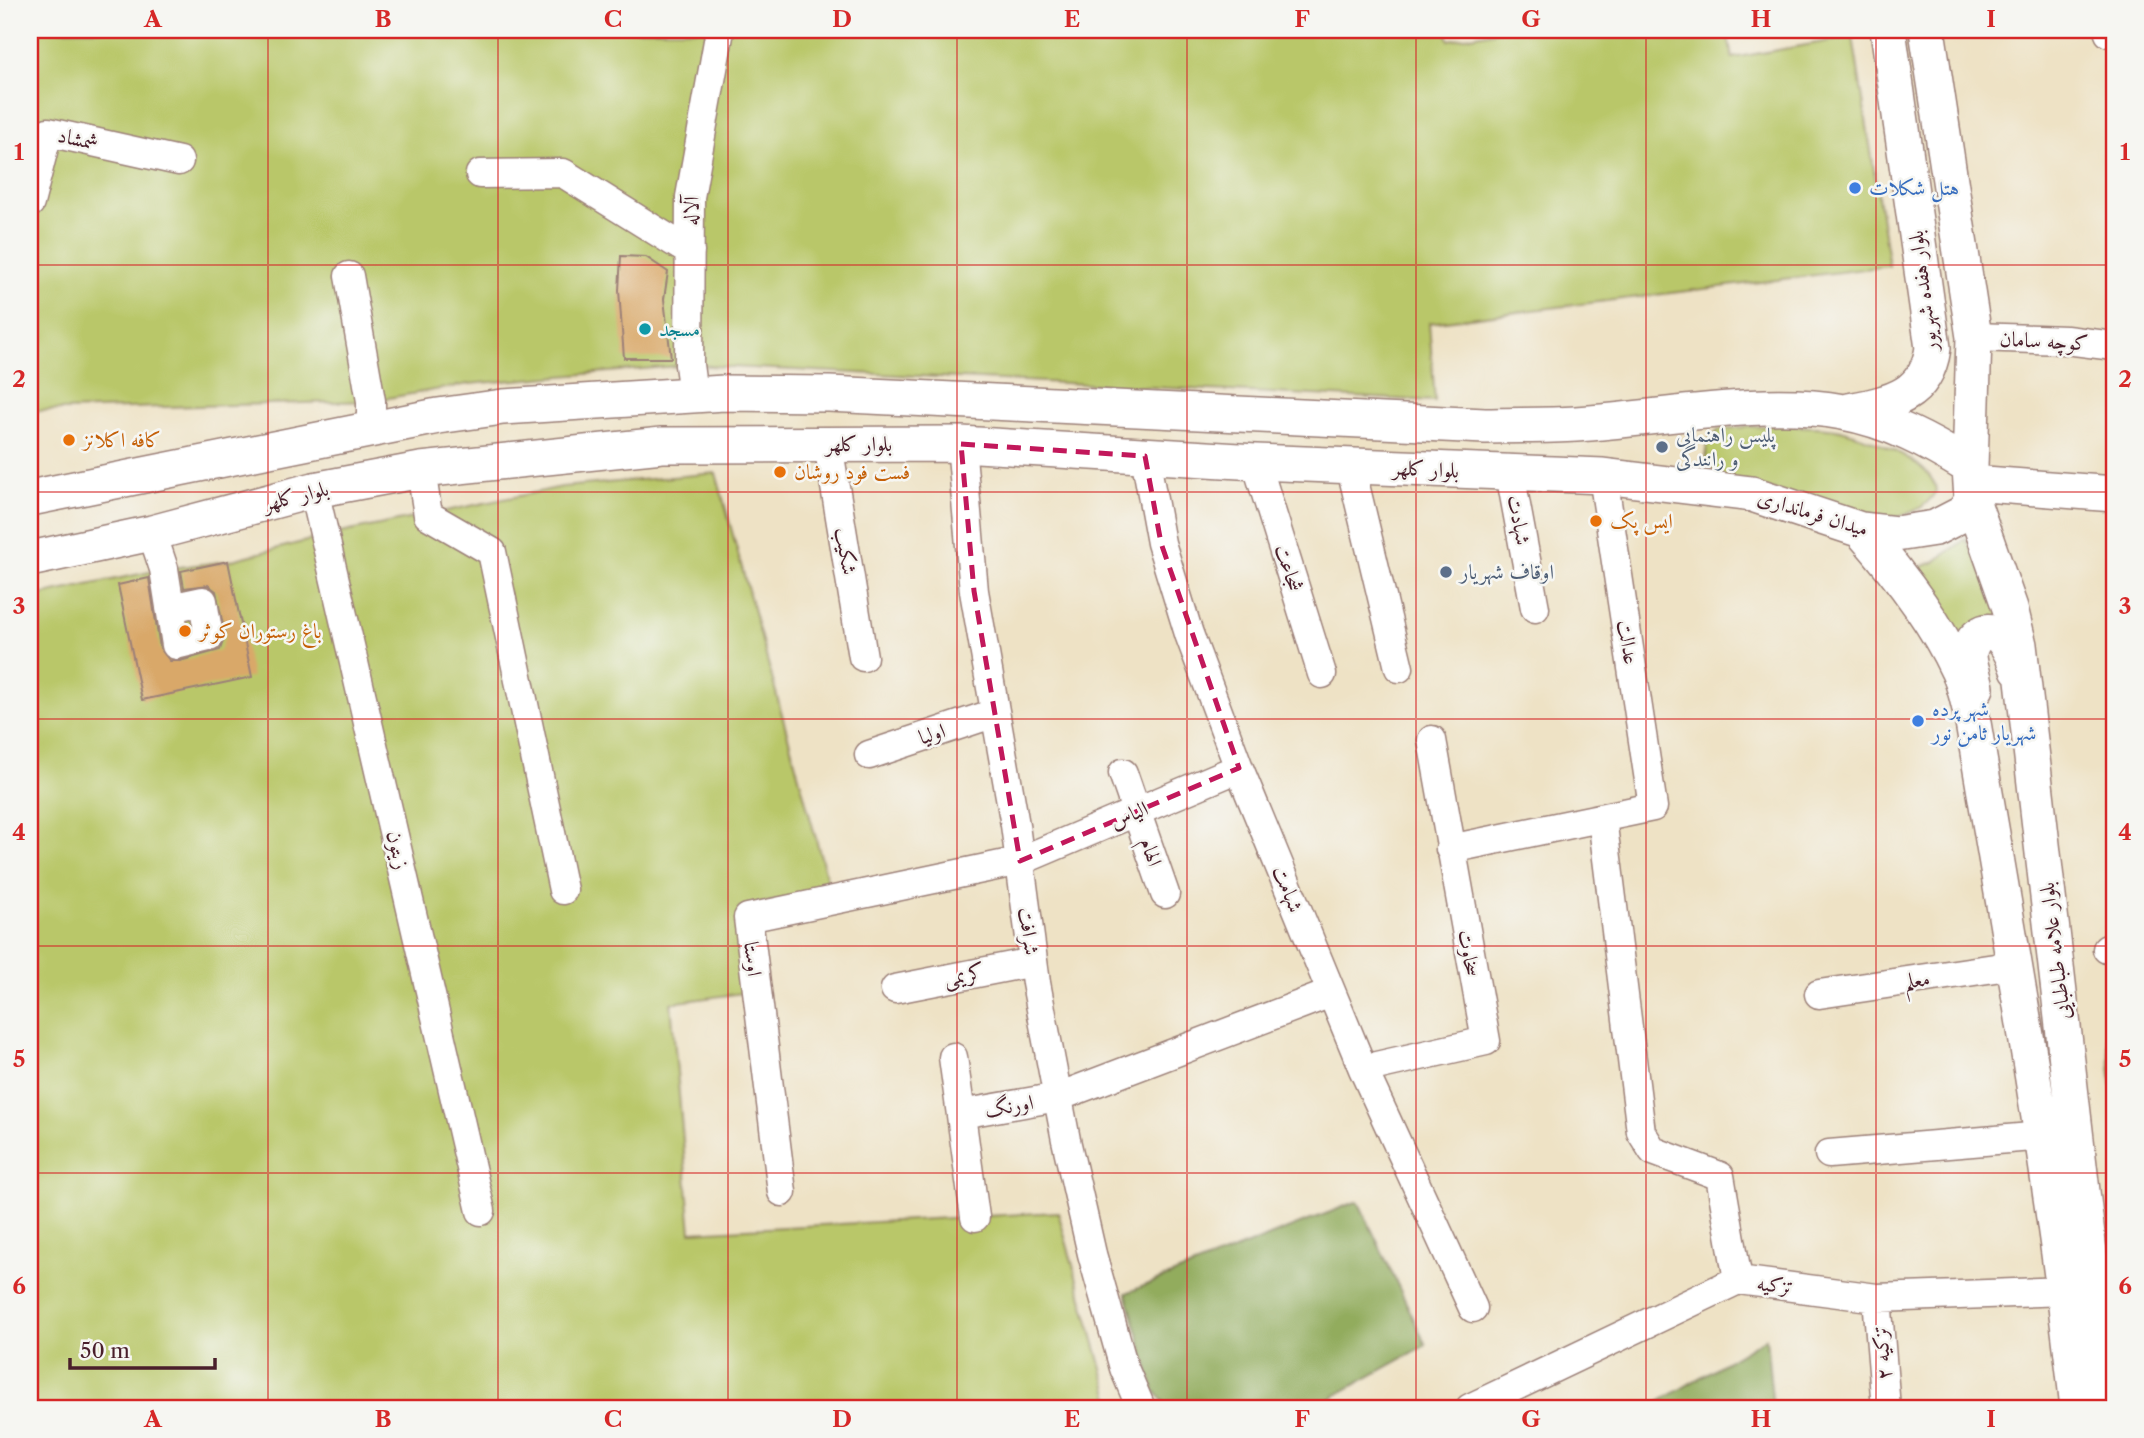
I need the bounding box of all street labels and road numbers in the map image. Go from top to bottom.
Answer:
street label: شمشاد [56,122,101,155]
street label: آلاله [677,193,704,226]
street label: بلوار هفده شهریور [1903,229,1945,355]
street label: کوچه سامان [1999,326,2089,357]
street label: بلوار کلهر [824,431,892,457]
street label: بلوار کلهر [1390,454,1460,484]
street label: بلوار کلهر [259,475,331,517]
street label: میدان فرمانداری [1755,484,1871,542]
street label: شهادت [1500,493,1537,548]
street label: شکیب [828,525,863,577]
street label: شجاعت [1270,541,1308,594]
street label: عدالت [1613,618,1644,666]
street label: اولیا [915,718,948,750]
street label: الیاس [1106,795,1152,834]
street label: زیتون [381,828,415,872]
street label: الهام [1129,834,1168,871]
street label: شهامت [1266,862,1309,917]
street label: بلوار علامه طباطبایی [2034,881,2077,1021]
street label: شرافت [1012,905,1045,957]
street label: سخاوت [1453,927,1486,978]
street label: اوستا [739,940,768,978]
street label: کریمی [941,958,987,993]
street label: معلم [1902,965,1933,1003]
street label: اورنگ [983,1089,1035,1122]
street label: تزکیه [1755,1270,1795,1299]
street label: تزکیه ۲ [1867,1325,1896,1381]

